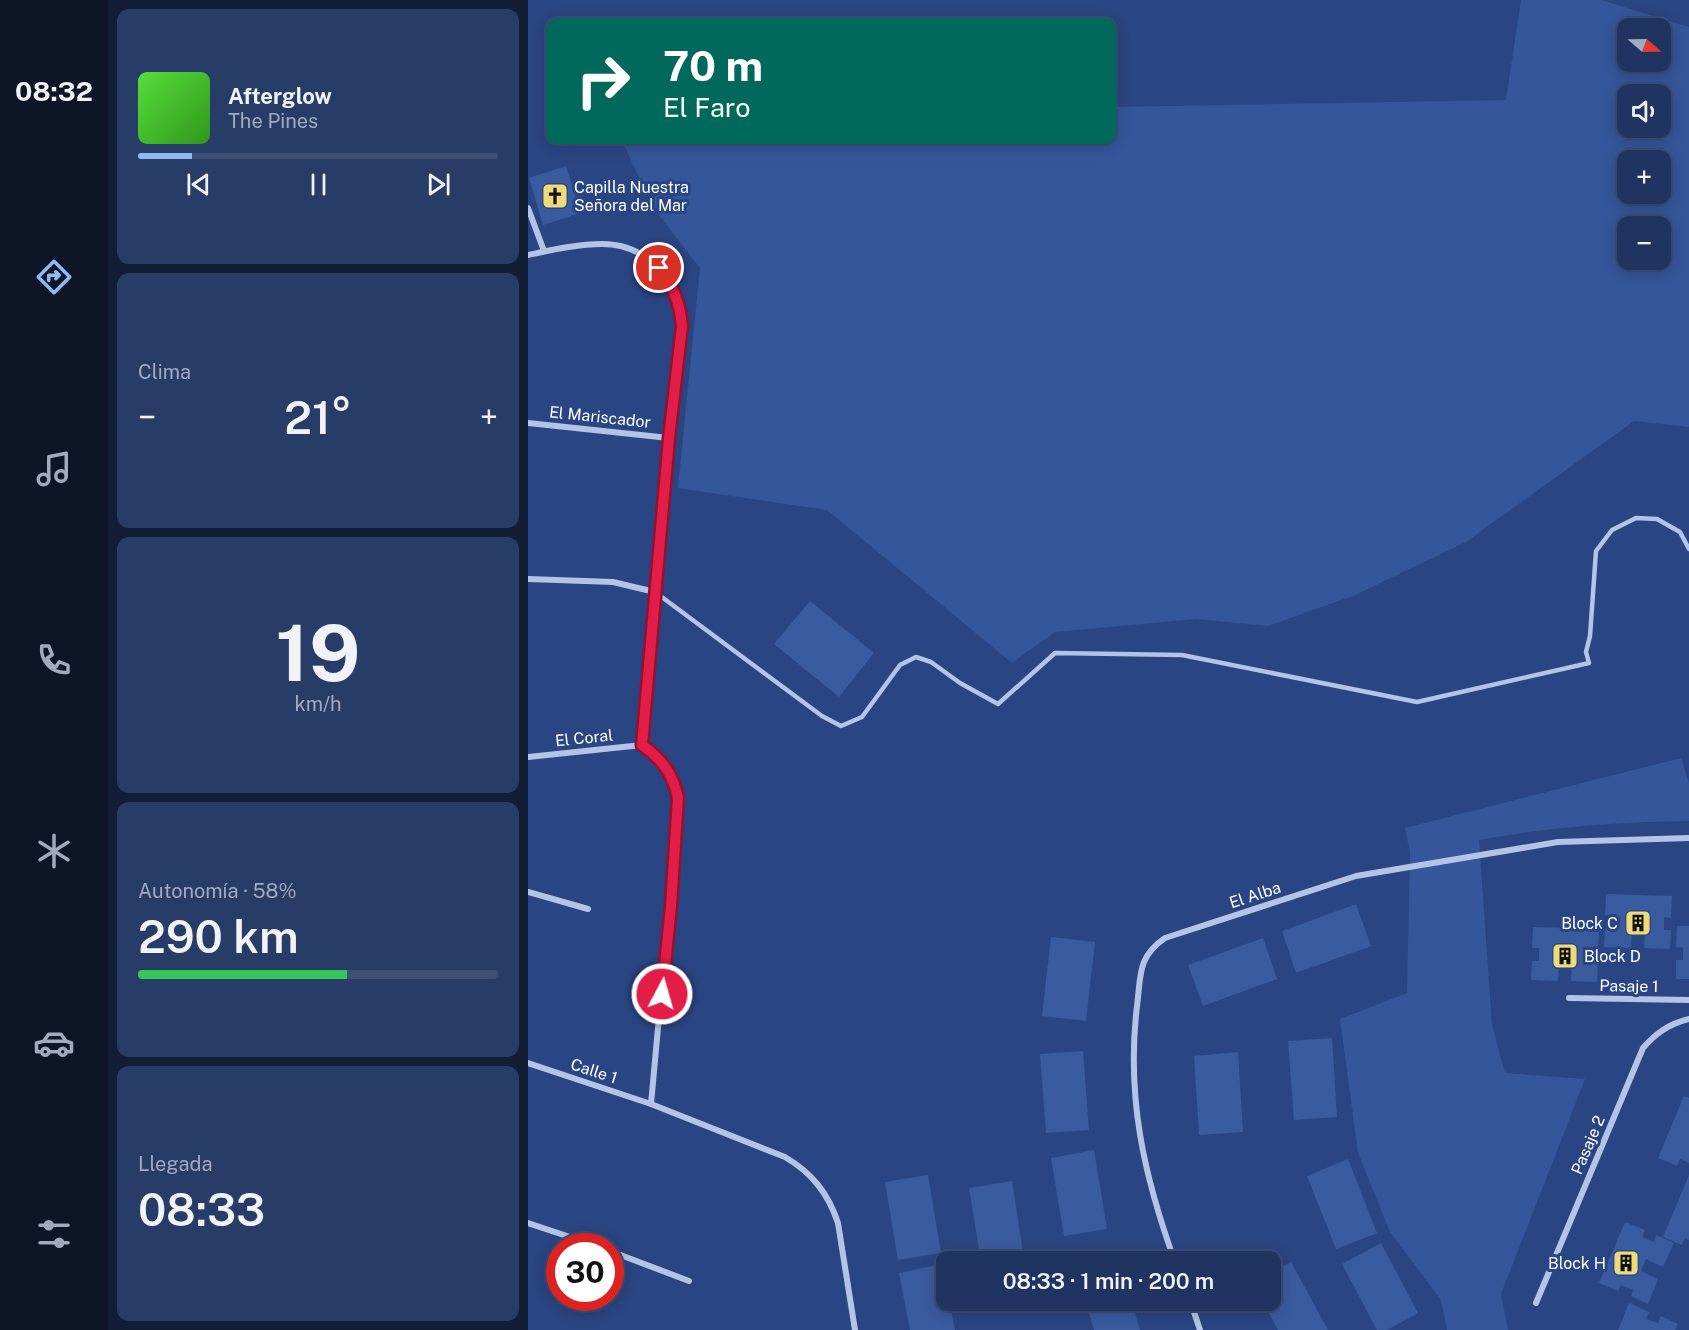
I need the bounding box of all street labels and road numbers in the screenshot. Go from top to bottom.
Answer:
street label: El Mariscador [548,402,652,432]
street label: El Coral [554,725,614,750]
street label: El Alba [1227,878,1283,912]
street label: Pasaje 1 [1599,976,1659,996]
street label: Calle 1 [568,1055,620,1087]
street label: Pasaje 2 [1567,1113,1609,1177]

